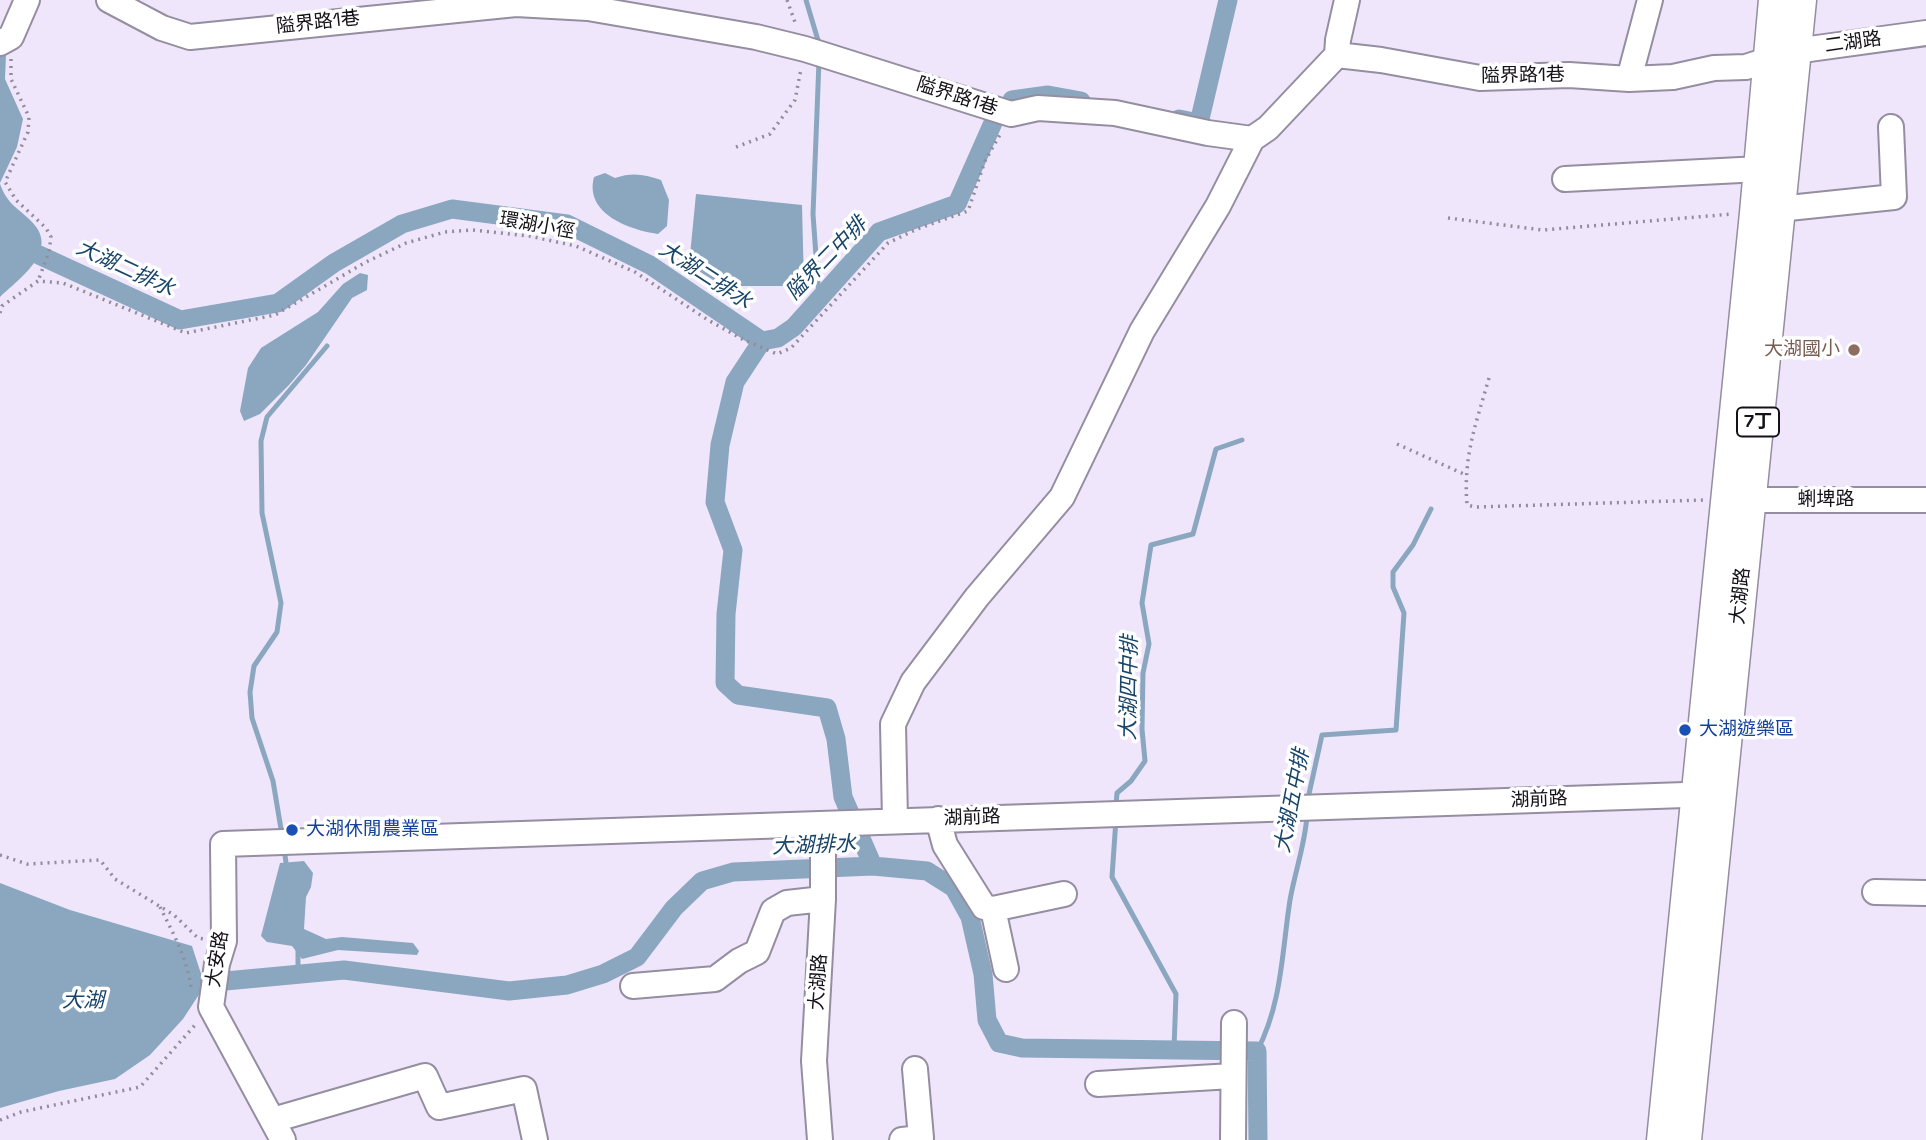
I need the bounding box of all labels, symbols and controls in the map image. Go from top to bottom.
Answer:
street label: 隘界路1巷 [275,7,361,39]
street label: 二湖路 [1823,28,1883,58]
street label: 隘界路1巷 [1481,64,1565,88]
street label: 隘界路1巷 [914,73,1000,121]
street label: 環湖小徑 [498,208,576,244]
water label: 隘界二中排 [781,212,873,306]
water label: 大湖二排水 [72,235,178,303]
water label: 大湖二排水 [654,237,756,315]
place label: 大湖國小 [1764,339,1840,361]
marker: 大湖國小 [1846,342,1862,358]
road number: 7丁 [1737,408,1779,436]
street label: 蜊埤路 [1798,489,1854,511]
street label: 大湖路 [1727,566,1755,626]
water label: 大湖四中排 [1116,635,1144,741]
place label: 大湖遊樂區 [1699,719,1794,741]
marker: 大湖遊樂區 [1677,722,1693,738]
water label: 大湖五中排 [1271,747,1315,855]
street label: 湖前路 [1510,788,1568,812]
street label: 湖前路 [943,806,1001,830]
place label: 大湖休閒農業區 [306,819,439,841]
marker: 大湖休閒農業區 [284,822,300,838]
water label: 大湖排水 [772,832,856,860]
street label: 大安路 [202,929,234,989]
street label: 大湖路 [806,953,832,1011]
water label: 大湖 [62,988,104,1014]

